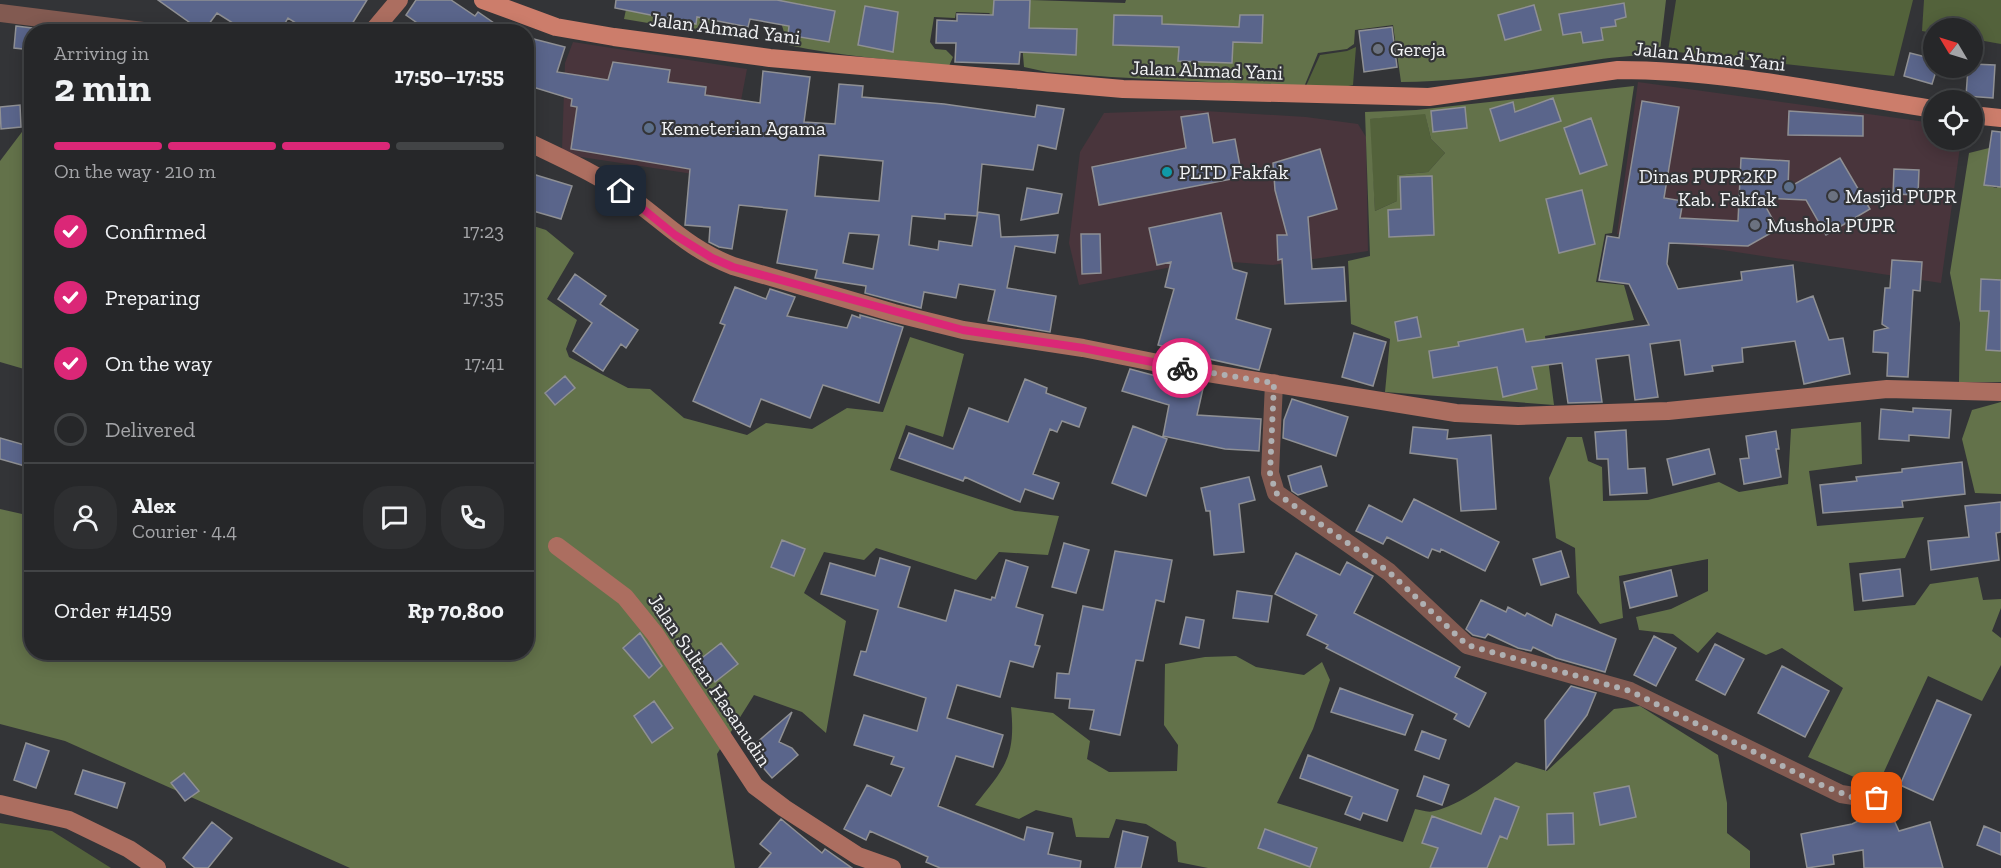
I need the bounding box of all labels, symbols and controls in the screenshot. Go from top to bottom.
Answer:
street label: Jalan Ahmad Yani [648,7,802,49]
north arrow [1923,18,1983,78]
map controls [1923,18,1983,150]
street label: Jalan Ahmad Yani [1633,36,1787,76]
place label: Gereja [1390,37,1446,61]
text: Arriving in [54,41,149,65]
marker: Gereja [1371,42,1385,56]
street label: Jalan Ahmad Yani [1131,55,1284,85]
text: 17:50–17:55 [395,62,504,89]
text: 2 min [54,64,151,111]
button: locate [1923,90,1983,150]
place label: Kemeterian Agama [661,116,826,140]
marker: Kemeterian Agama [642,121,656,135]
text: On the way · 210 m [54,159,216,183]
place label: PLTD Fakfak [1179,160,1289,184]
place label: Dinas PUPR2KP Kab. Fakfak [1639,164,1778,211]
pin [595,165,646,216]
marker: PLTD Fakfak [1160,165,1174,179]
icon: home [604,174,637,207]
marker: Dinas PUPR2KP Kab. Fakfak [1782,180,1796,194]
place label: Masjid PUPR [1845,184,1957,208]
marker: Masjid PUPR [1826,189,1840,203]
place label: Mushola PUPR [1767,213,1895,237]
icon: check [54,215,87,248]
text: Confirmed [105,218,206,245]
marker: Mushola PUPR [1748,218,1762,232]
text: 17:23 [463,219,504,243]
icon: check [54,281,87,314]
text: Preparing [105,284,200,311]
text: 17:35 [463,285,504,309]
courier [1152,338,1212,398]
icon: check [54,347,87,380]
text: On the way [105,350,212,377]
text: 17:41 [464,351,504,375]
icon: bike [1166,352,1199,385]
text: Delivered [105,416,195,443]
button: person [54,486,117,549]
button: chat [363,486,426,549]
button: phone [441,486,504,549]
text: Alex [132,492,176,519]
text: Courier · 4.4 [132,519,237,543]
street label: Jalan Sultan Hasanudin [643,589,777,771]
text: Order #1459 [54,597,172,624]
text: Rp 70,800 [408,597,504,624]
pin [1851,772,1902,823]
icon: bag [1860,781,1893,814]

